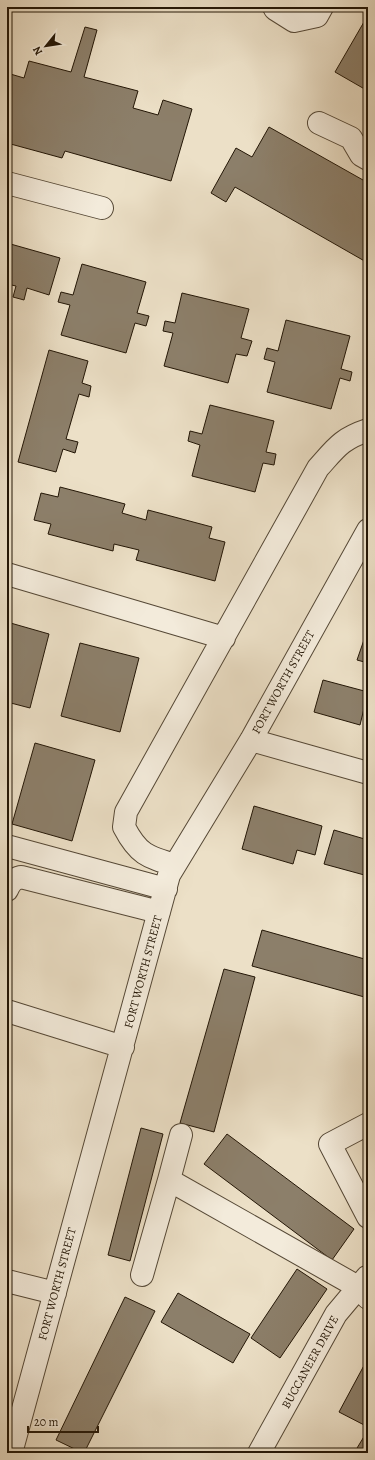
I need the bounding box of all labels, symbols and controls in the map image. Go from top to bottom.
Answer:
north arrow [26,26,66,66]
text: N [29,44,46,58]
street label: FORT WORTH STREET [248,627,318,737]
street label: FORT WORTH STREET [120,913,166,1030]
street label: FORT WORTH STREET [34,1225,80,1342]
street label: BUCCANEER DRIVE [278,1313,342,1411]
scale bar [28,1408,98,1434]
text: 20 m [34,1414,58,1430]

